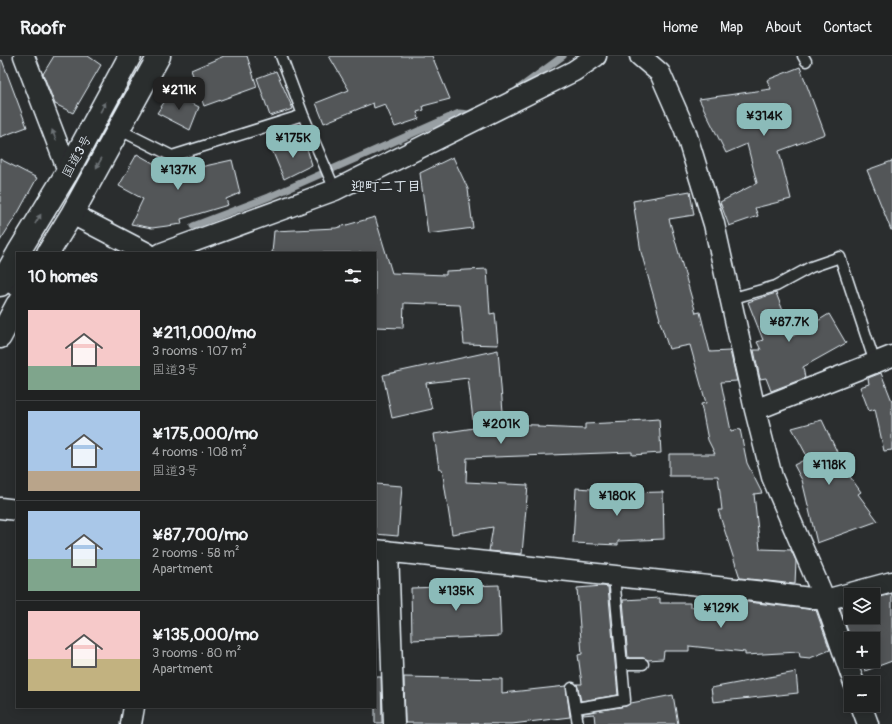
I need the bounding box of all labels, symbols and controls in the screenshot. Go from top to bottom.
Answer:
text: Roofr [20,16,66,40]
text: Home [663,19,698,36]
text: Map [720,19,743,36]
text: About [765,19,801,36]
text: Contact [823,19,872,36]
pin: ¥211K [151,77,207,111]
text: ¥211K [162,82,196,98]
one-way arrow [100,101,106,112]
pin: ¥314K [736,103,792,137]
text: ¥314K [746,108,782,124]
pin: ¥175K [265,125,321,159]
one-way arrow [51,128,57,140]
text: ¥175K [275,130,311,146]
street label: 国道3号 [59,132,95,181]
one-way arrow [95,157,102,169]
pin: ¥137K [150,157,206,191]
text: ¥137K [160,162,196,178]
district label: 迎町二丁目 [351,178,421,195]
one-way arrow [35,213,42,225]
icon: filters [342,265,364,287]
text: 10 homes [28,266,98,287]
pin: ¥87.7K [756,309,822,343]
text: ¥87.7K [769,314,809,330]
text: ¥211,000/mo [152,322,256,343]
icon: home [60,326,108,374]
text: 3 rooms · 107 m² [152,343,247,359]
text: 国道3号 [152,362,198,378]
pin: ¥201K [473,411,529,445]
text: ¥201K [482,416,520,432]
text: ¥175,000/mo [152,423,258,444]
icon: home [60,427,108,475]
text: 4 rooms · 108 m² [152,444,247,460]
pin: ¥118K [801,452,857,486]
text: ¥118K [812,457,846,473]
text: 国道3号 [152,463,198,479]
pin: ¥180K [589,483,645,517]
text: ¥180K [598,488,636,504]
text: ¥87,700/mo [152,524,248,545]
icon: home [60,527,108,575]
text: 2 rooms · 58 m² [152,545,239,561]
text: Apartment [152,561,213,577]
pin: ¥135K [428,578,484,612]
text: ¥135K [438,583,474,599]
map controls [844,588,880,712]
button: layers [844,588,880,624]
pin: ¥129K [693,595,749,629]
text: ¥129K [703,600,739,616]
text: ¥135,000/mo [152,624,259,645]
icon: home [60,627,108,675]
button: + [844,632,880,668]
text: 3 rooms · 80 m² [152,645,241,661]
text: Apartment [152,661,213,677]
button: − [844,676,880,712]

